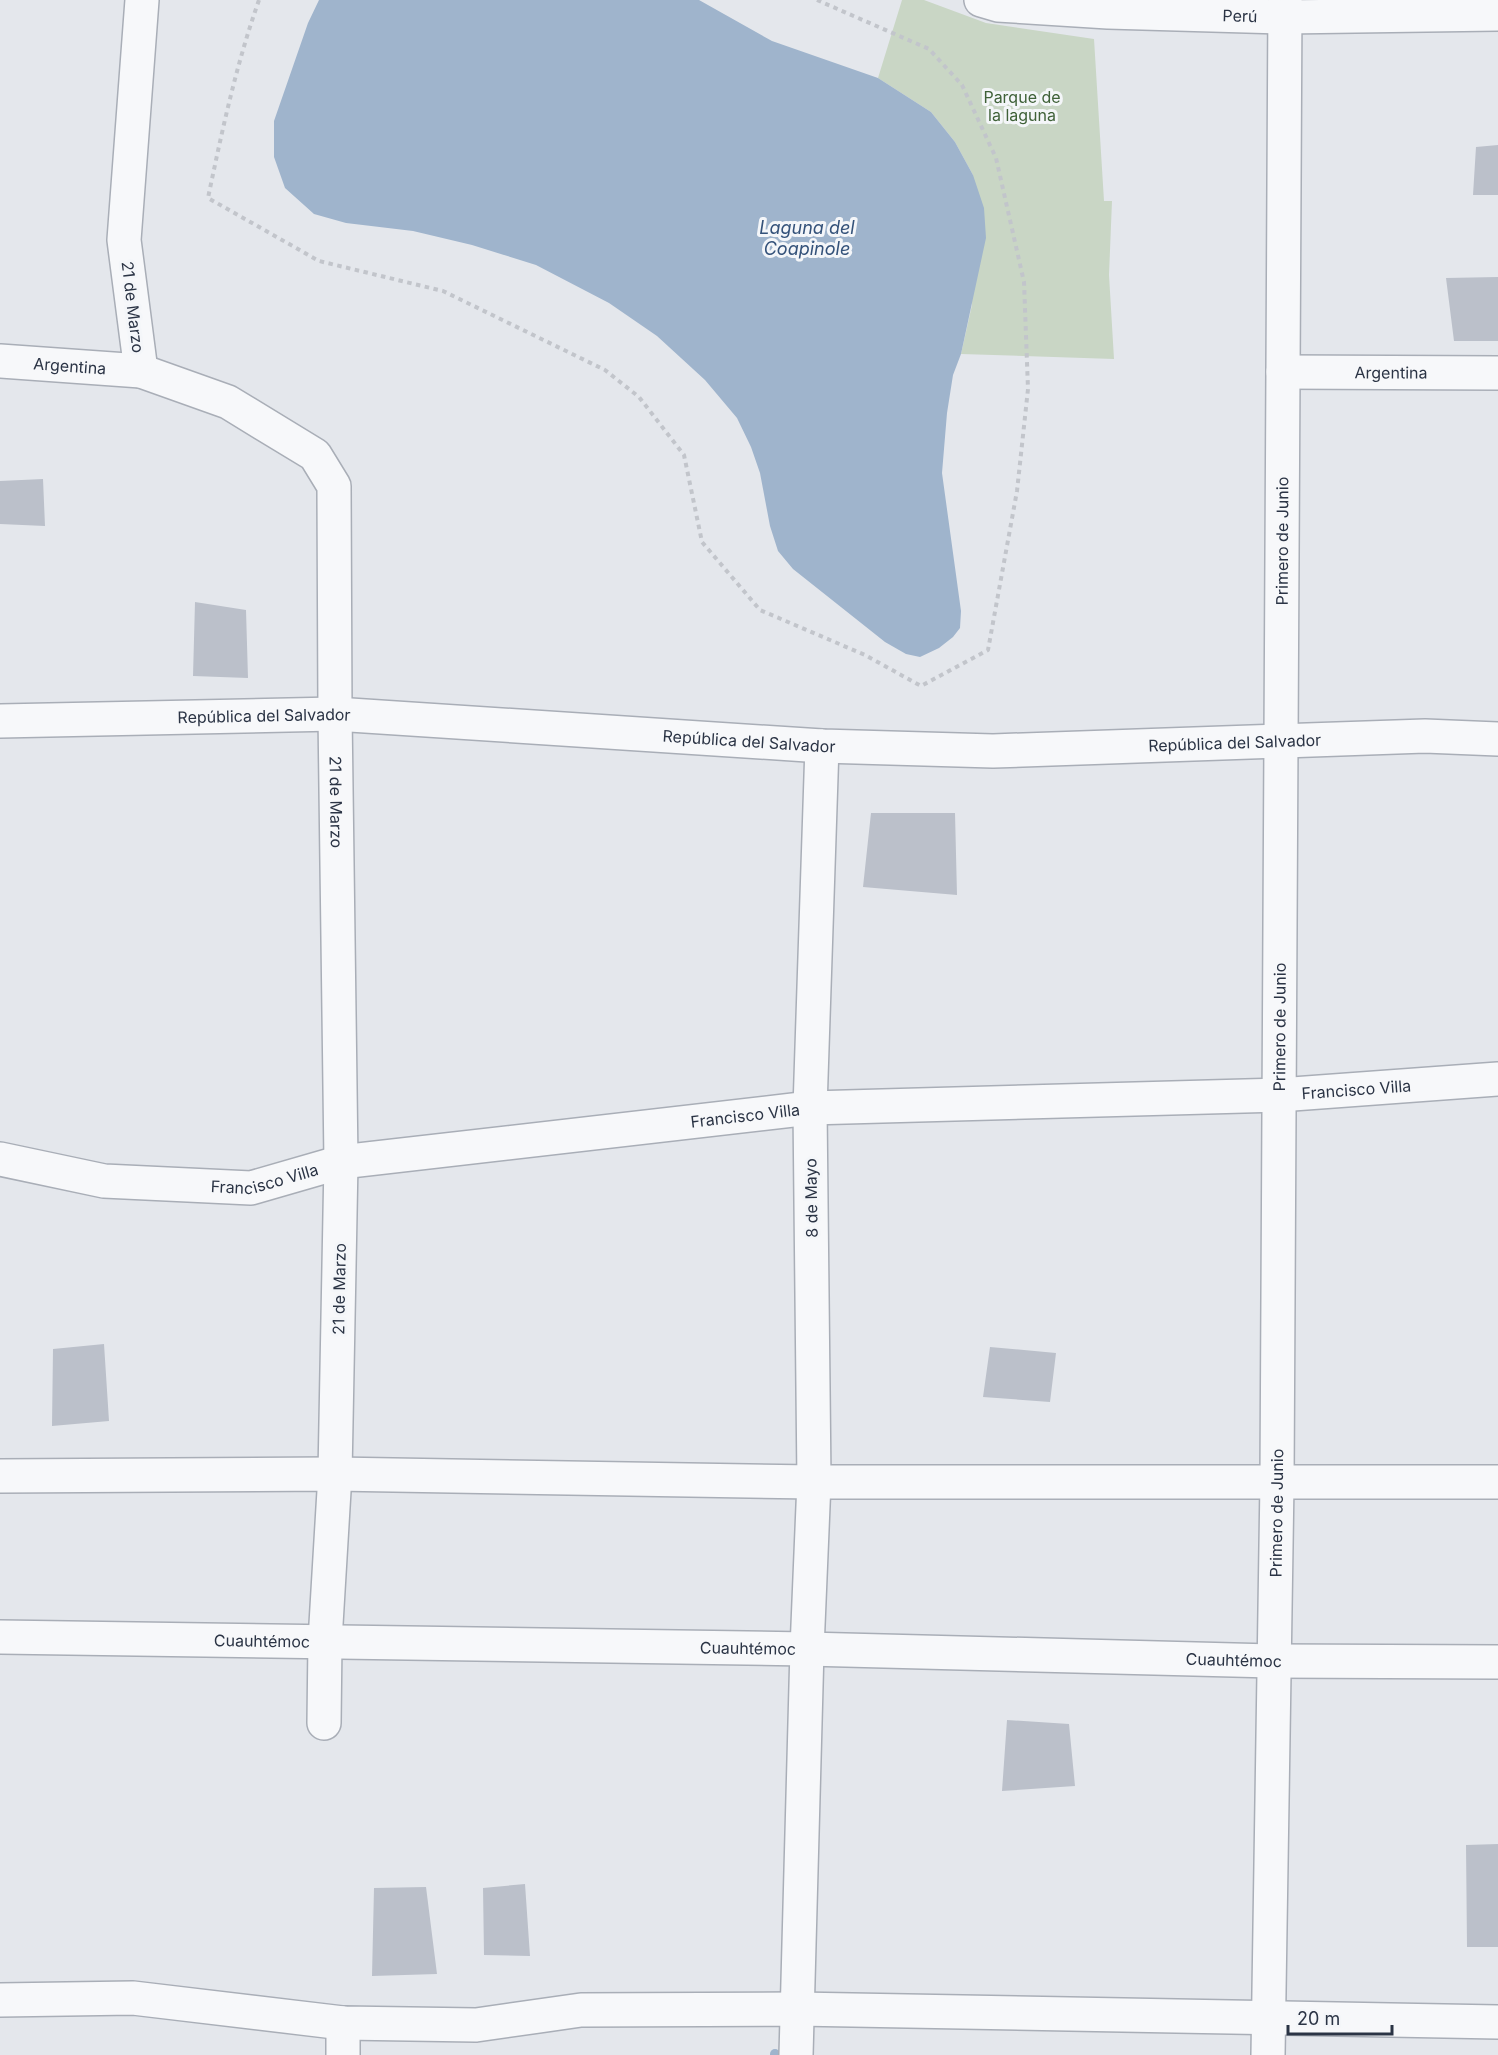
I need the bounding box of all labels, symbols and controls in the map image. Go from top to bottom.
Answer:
street label: Perú [1222,5,1258,26]
park label: Parque de la laguna [983,87,1061,125]
water label: Laguna del Coapinole [759,217,855,259]
street label: 21 de Marzo [117,260,149,354]
street label: Argentina [33,353,107,379]
street label: Argentina [1354,362,1428,383]
street label: Primero de Junio [1272,477,1292,606]
street label: República del Salvador [177,704,351,727]
street label: República del Salvador [662,726,836,756]
street label: República del Salvador [1148,730,1321,756]
street label: 21 de Marzo [326,756,347,848]
street label: Primero de Junio [1269,963,1290,1091]
street label: Francisco Villa [1301,1075,1412,1103]
street label: Francisco Villa [689,1099,801,1132]
street label: 8 de Mayo [800,1158,822,1238]
street label: Francisco Villa [210,1159,320,1198]
street label: 21 de Marzo [328,1243,350,1335]
street label: Primero de Junio [1266,1449,1287,1578]
street label: Cuauhtémoc [214,1630,310,1652]
street label: Cuauhtémoc [700,1637,796,1659]
street label: Cuauhtémoc [1185,1649,1282,1671]
scale bar [1288,1998,1392,2036]
text: 20 m [1297,2008,1340,2029]

